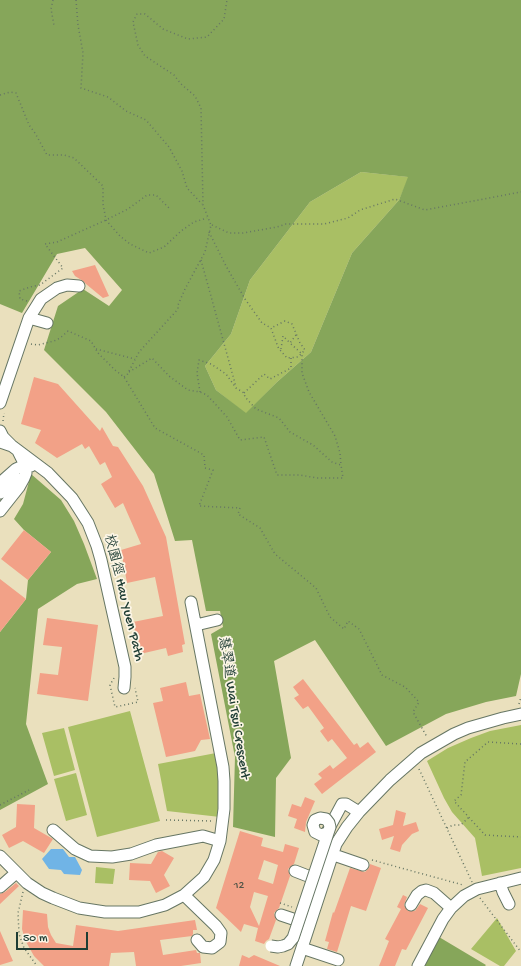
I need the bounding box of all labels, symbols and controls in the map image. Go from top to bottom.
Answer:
street label: 校園徑 Hau Yuen Path [99,533,147,663]
street label: 慧翠道 Wai Tsui Crescent [213,636,253,780]
house number: 12 [234,879,244,893]
scale bar [18,924,90,950]
text: 50 m [23,932,48,946]

